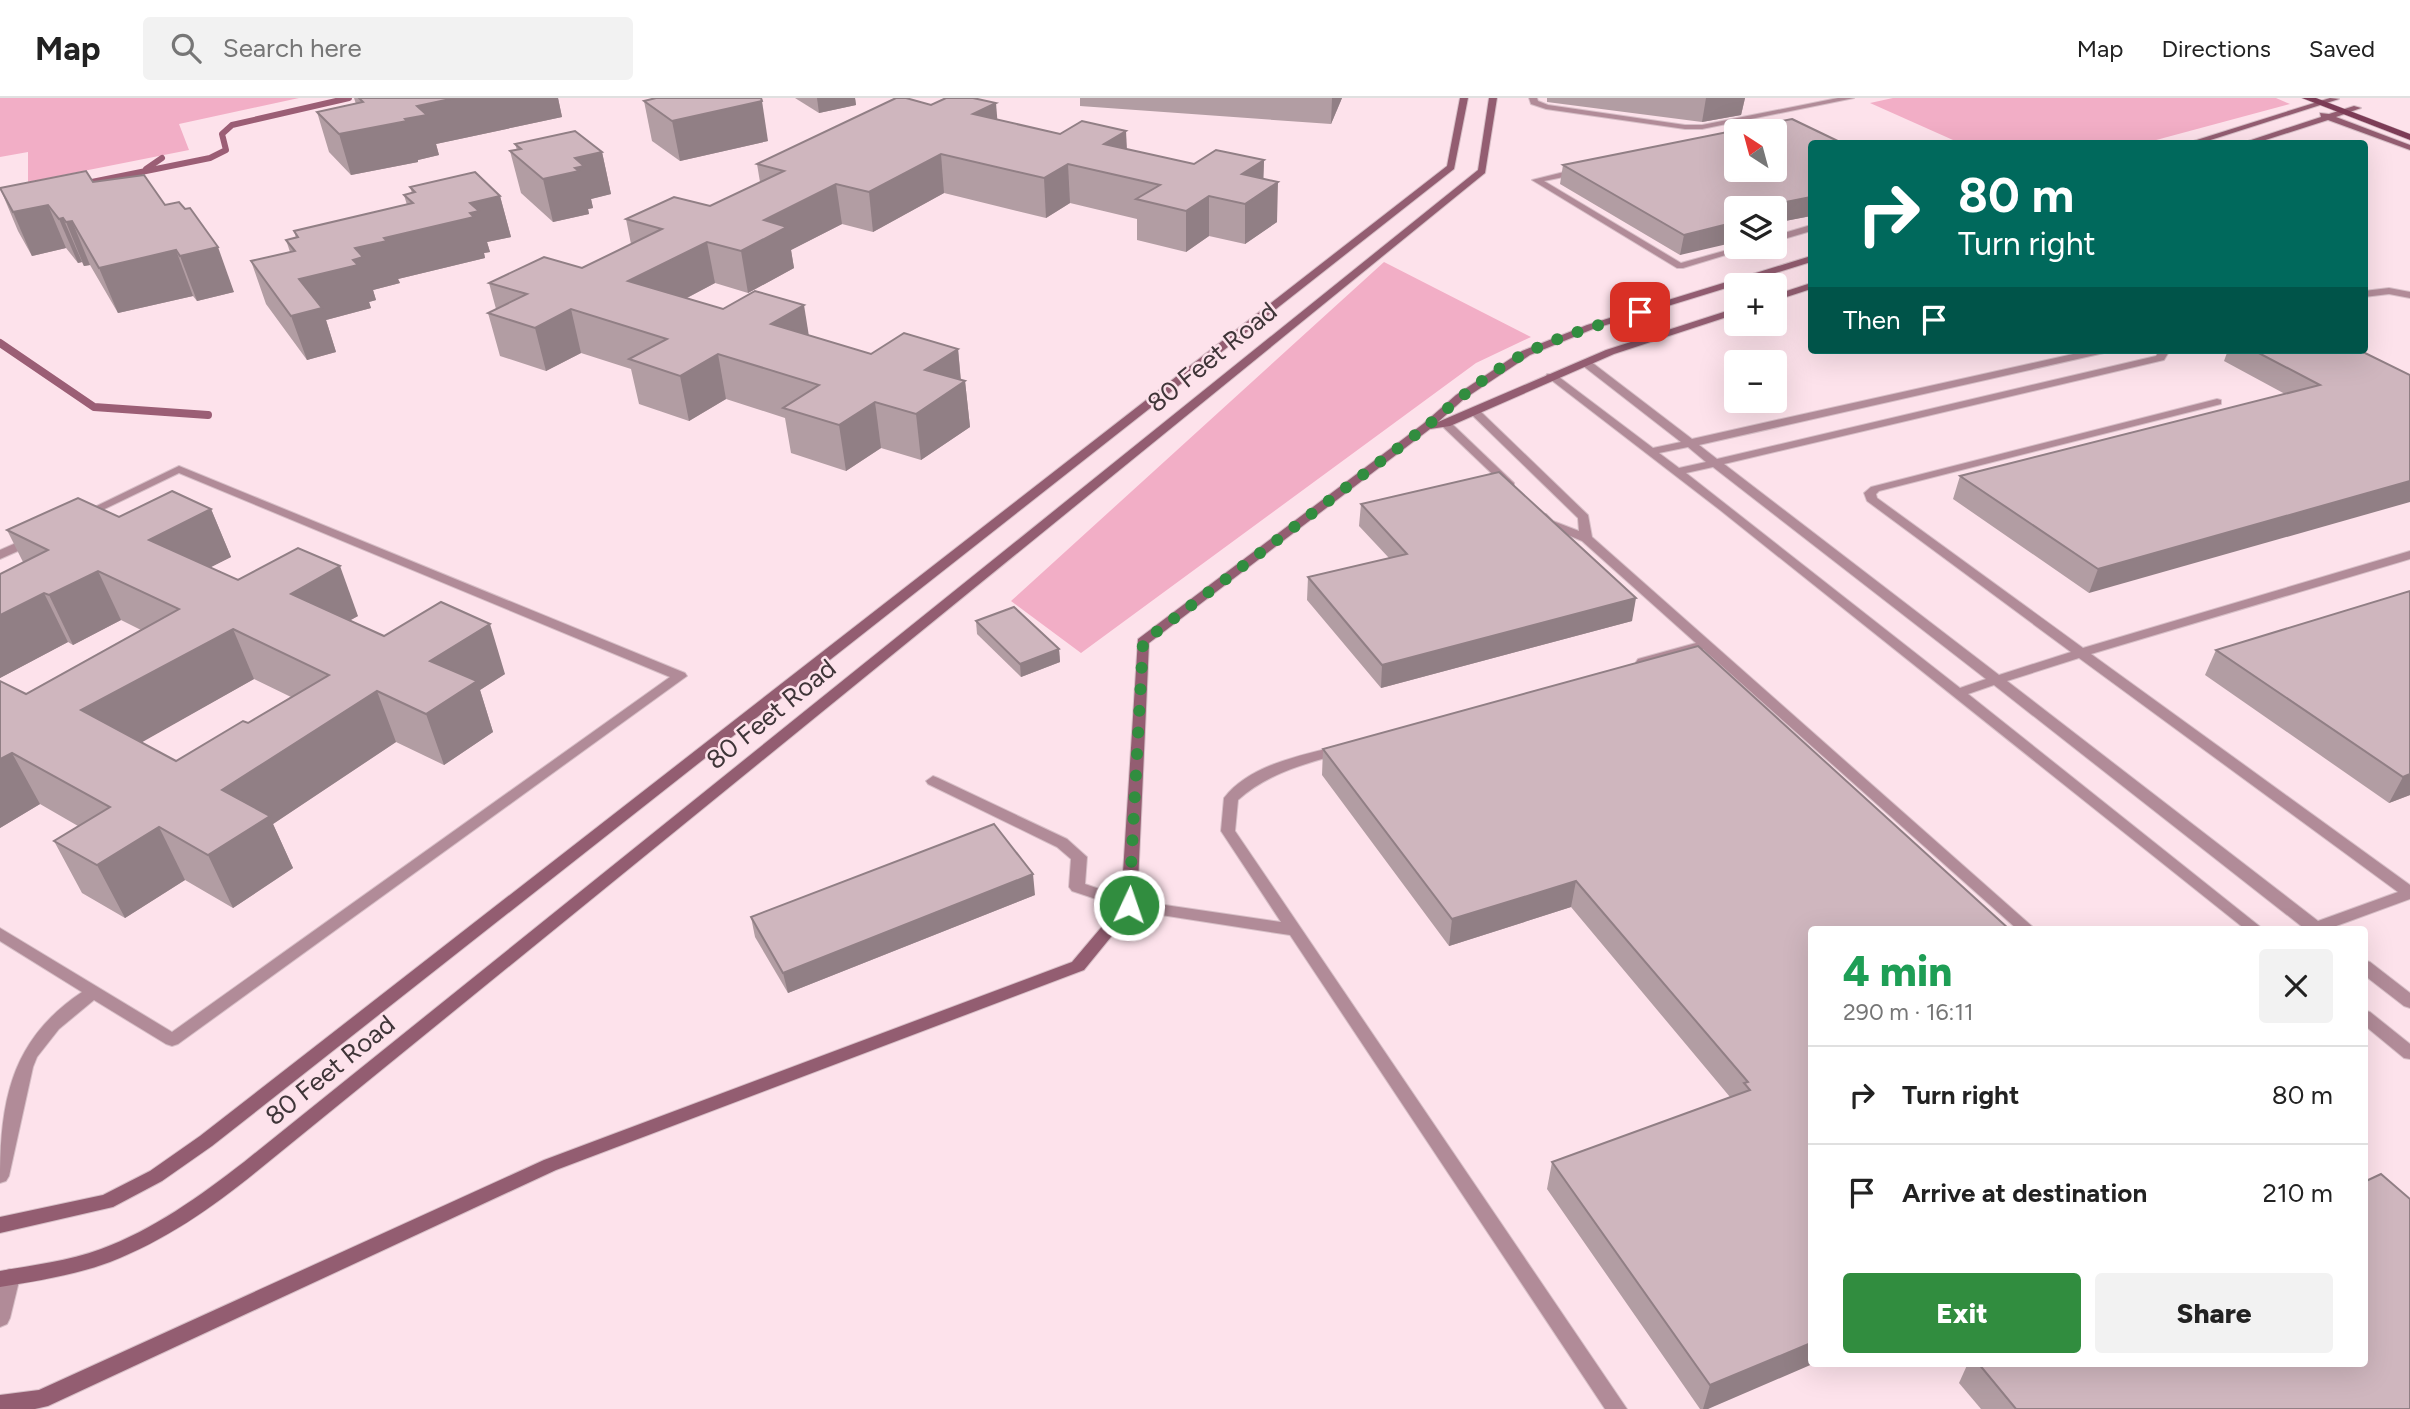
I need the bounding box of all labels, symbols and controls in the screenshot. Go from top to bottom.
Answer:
search box [143,17,633,80]
text: Map [35,29,101,68]
icon: search [167,29,205,67]
text: Search here [223,32,362,64]
text: Map [2077,34,2123,63]
text: Directions [2161,34,2271,63]
text: Saved [2309,34,2375,63]
north arrow [1724,119,1787,182]
map controls [1724,119,1787,413]
text: 80 m [1958,165,2074,224]
icon: right [1843,168,1934,259]
button: layers [1724,196,1787,259]
text: Turn right [1958,225,2096,263]
button: + [1724,273,1787,336]
pin [1610,282,1670,342]
icon: arrive [1621,293,1659,331]
street label: 80 Feet Road [1141,295,1283,419]
icon: arrive [1915,301,1953,339]
text: Then [1843,304,1901,336]
button: − [1724,350,1787,413]
street label: 80 Feet Road [700,652,842,776]
position arrow [1092,868,1166,942]
text: 4 min [1843,946,1952,997]
button: close [2259,949,2333,1023]
text: 290 m · 16:11 [1843,998,1973,1026]
street label: 80 Feet Road [259,1008,401,1132]
icon: right [1843,1076,1881,1114]
text: Turn right [1902,1079,2019,1111]
text: 80 m [2272,1079,2333,1111]
icon: arrive [1843,1174,1881,1212]
text: Arrive at destination [1902,1177,2147,1209]
text: 210 m [2263,1177,2333,1209]
button: Exit [1843,1273,2081,1353]
button: Share [2095,1273,2333,1353]

